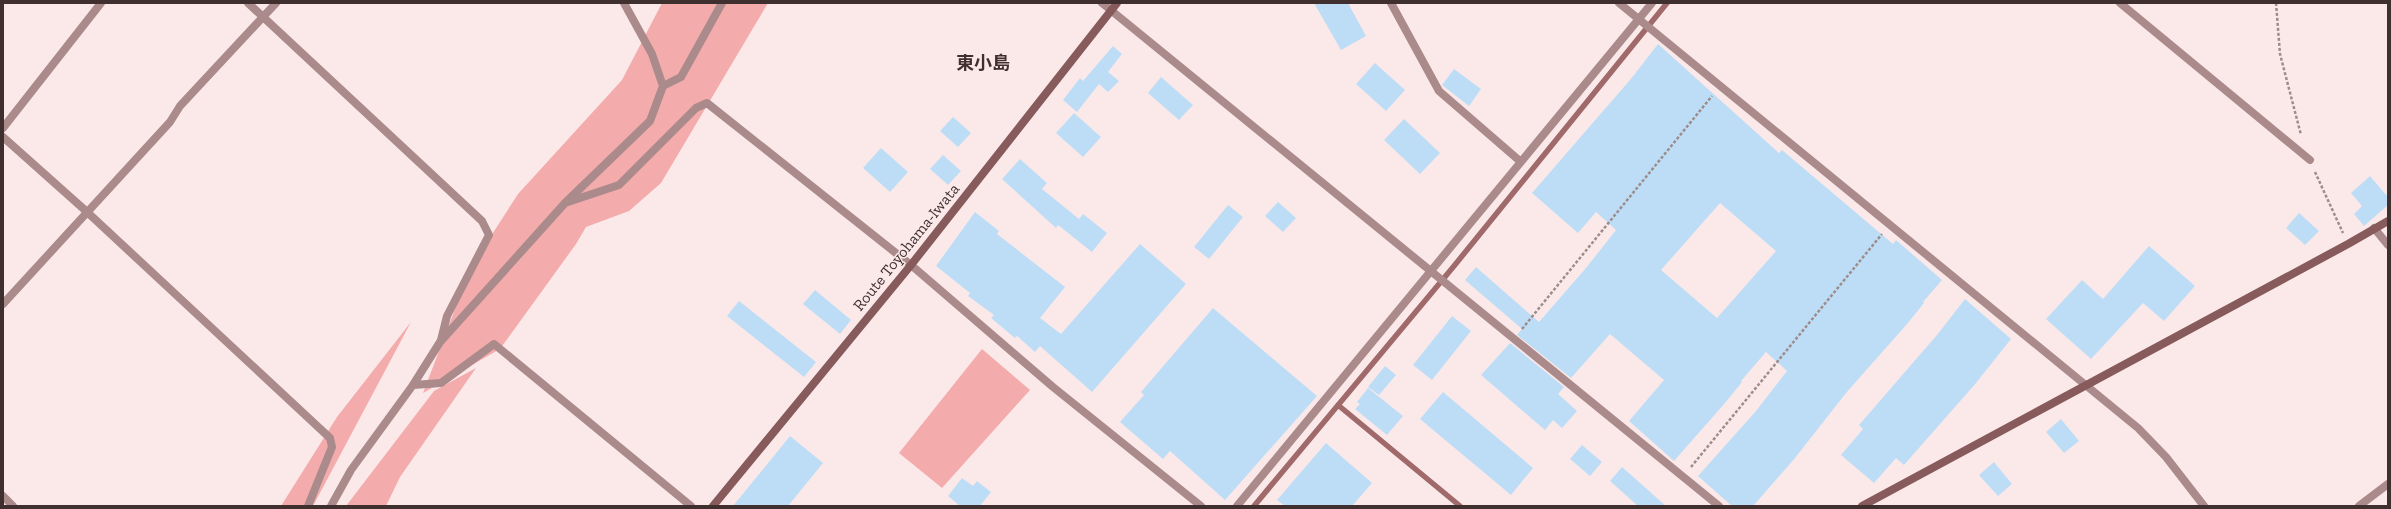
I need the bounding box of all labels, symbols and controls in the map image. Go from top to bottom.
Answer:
district label: 東小島 [956,52,1010,74]
street label: Route Toyohama-Iwata [849,179,963,314]

